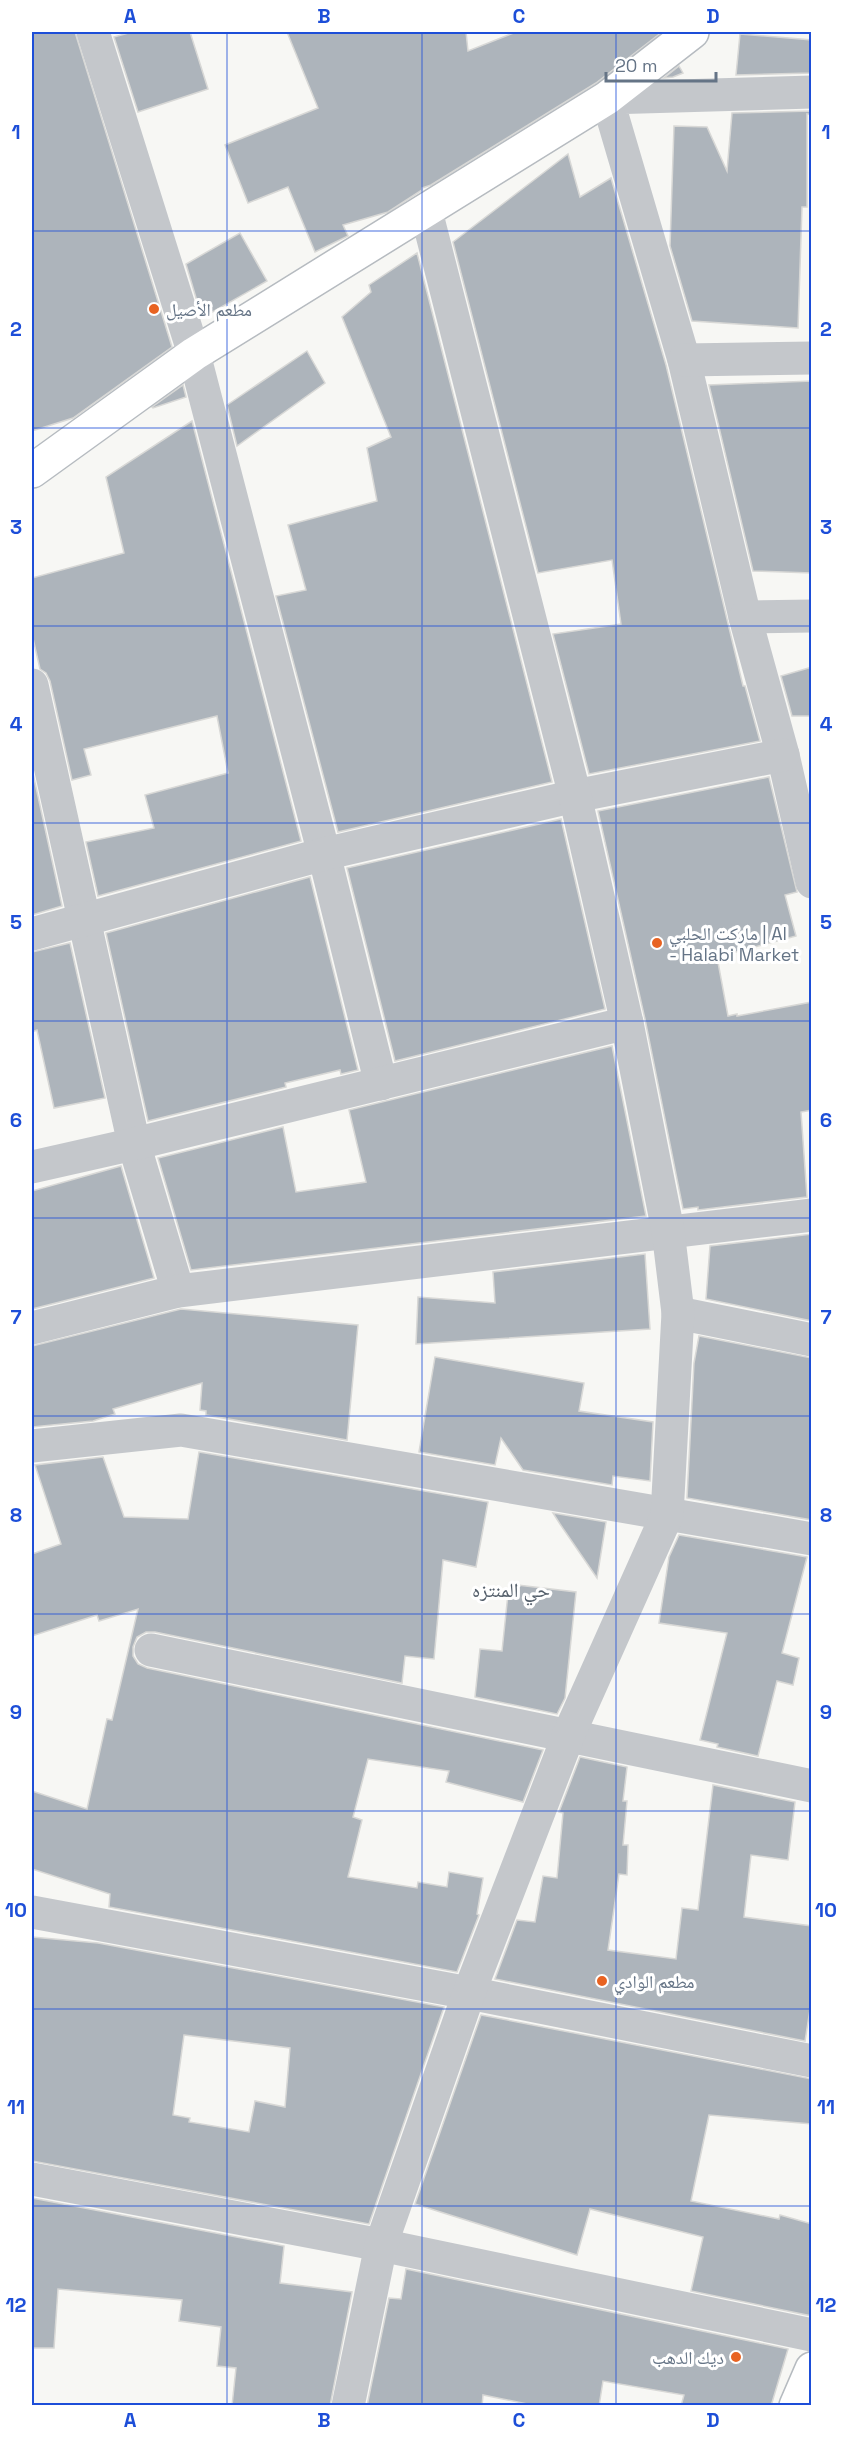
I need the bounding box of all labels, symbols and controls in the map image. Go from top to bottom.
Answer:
text: A [124,3,137,29]
text: B [317,3,331,29]
text: C [513,3,526,29]
text: D [706,3,720,29]
scale bar [606,45,716,83]
text: 20 m [615,54,658,77]
text: 1 [11,119,21,145]
text: 1 [821,119,831,145]
place label: مطعم الأصيل [166,298,252,322]
marker: مطعم الأصيل [147,302,161,316]
text: 2 [10,316,22,342]
text: 2 [820,316,832,342]
text: 3 [10,514,22,540]
text: 3 [820,514,832,540]
text: 4 [10,711,23,737]
text: 4 [820,711,833,737]
text: 5 [10,909,22,935]
text: 5 [820,909,832,935]
place label: ماركت الحلبي | Al - Halabi Market [669,922,799,966]
marker: ماركت الحلبي | Al - Halabi Market [650,936,664,950]
text: 6 [10,1107,22,1133]
text: 6 [820,1107,832,1133]
text: 7 [10,1304,22,1330]
text: 7 [820,1304,832,1330]
text: 8 [10,1502,22,1528]
text: 8 [820,1502,832,1528]
district label: حي المنتزه [472,1577,550,1606]
text: 9 [10,1699,22,1725]
text: 9 [820,1699,832,1725]
text: 10 [5,1897,27,1923]
text: 10 [815,1897,837,1923]
place label: مطعم الوادي [614,1970,695,1996]
marker: مطعم الوادي [595,1974,609,1988]
text: 11 [7,2094,25,2120]
text: 11 [817,2094,835,2120]
text: 12 [6,2292,27,2318]
text: 12 [816,2292,837,2318]
place label: ديك الدهب [652,2346,724,2369]
marker: ديك الدهب [729,2350,743,2364]
text: A [124,2407,137,2433]
text: B [317,2407,331,2433]
text: C [513,2407,526,2433]
text: D [706,2407,720,2433]

